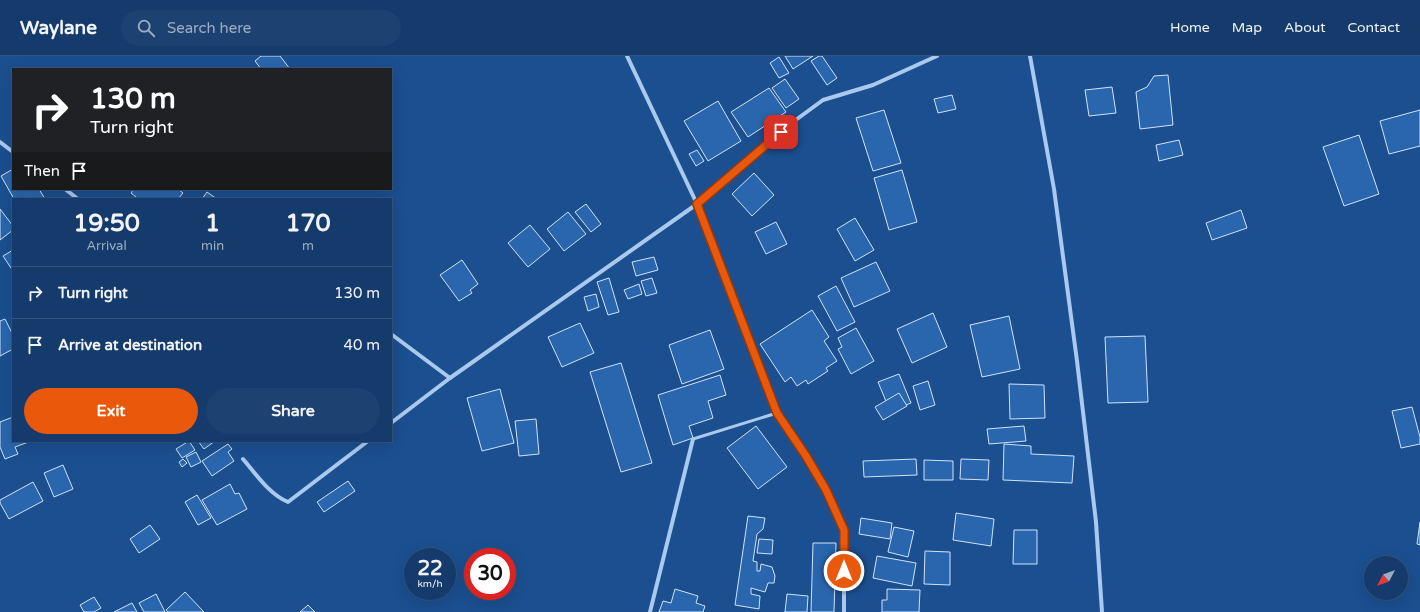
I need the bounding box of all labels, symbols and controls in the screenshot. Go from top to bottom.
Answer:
search box [121,10,401,46]
text: Waylane [20,17,97,39]
icon: search [135,17,157,39]
text: Search here [167,19,251,37]
text: Home [1170,19,1210,36]
text: Map [1232,19,1262,36]
text: About [1284,19,1326,36]
text: Contact [1348,19,1400,36]
text: 130 m [90,82,176,116]
icon: right [24,84,76,136]
pin [764,115,798,149]
text: Turn right [90,116,174,138]
icon: arrive [770,121,792,143]
icon: arrive [68,160,90,182]
text: Then [24,162,60,180]
text: 19:50 [73,209,140,238]
text: 1 [205,209,220,238]
text: 170 [285,209,331,238]
text: Arrival [86,238,127,254]
text: min [201,238,224,254]
text: m [302,238,314,254]
icon: right [24,282,46,304]
text: Turn right [58,284,128,302]
text: 130 m [334,284,380,302]
icon: arrive [24,334,46,356]
text: Arrive at destination [58,336,202,354]
text: 40 m [343,336,380,354]
button: Exit [24,388,198,434]
button: Share [206,388,380,434]
speed limit sign: 30 [464,548,516,600]
position arrow [823,550,865,592]
north arrow [1364,556,1408,600]
map controls [1364,556,1408,600]
text: 22 [417,557,443,581]
text: km/h [417,578,443,590]

